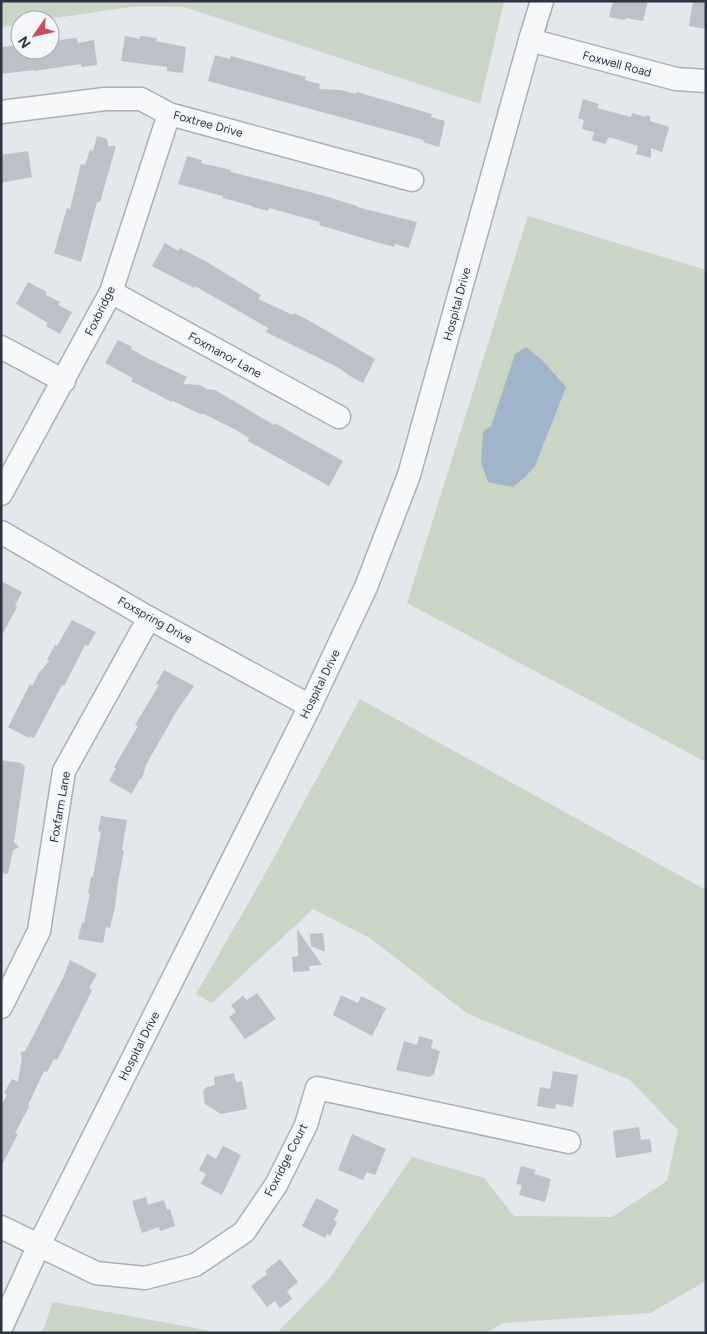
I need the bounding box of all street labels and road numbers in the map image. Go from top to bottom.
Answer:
street label: Foxwell Road [581,48,653,80]
street label: Foxtree Drive [172,108,245,140]
street label: Hospital Drive [440,265,474,342]
street label: Foxbridge [82,283,118,338]
street label: Foxmanor Lane [186,329,264,381]
street label: Foxspring Drive [115,594,195,646]
street label: Hospital Drive [297,647,343,721]
street label: Foxfarm Lane [47,770,73,844]
street label: Hospital Drive [116,1009,163,1083]
street label: Foxridge Court [262,1121,311,1199]

